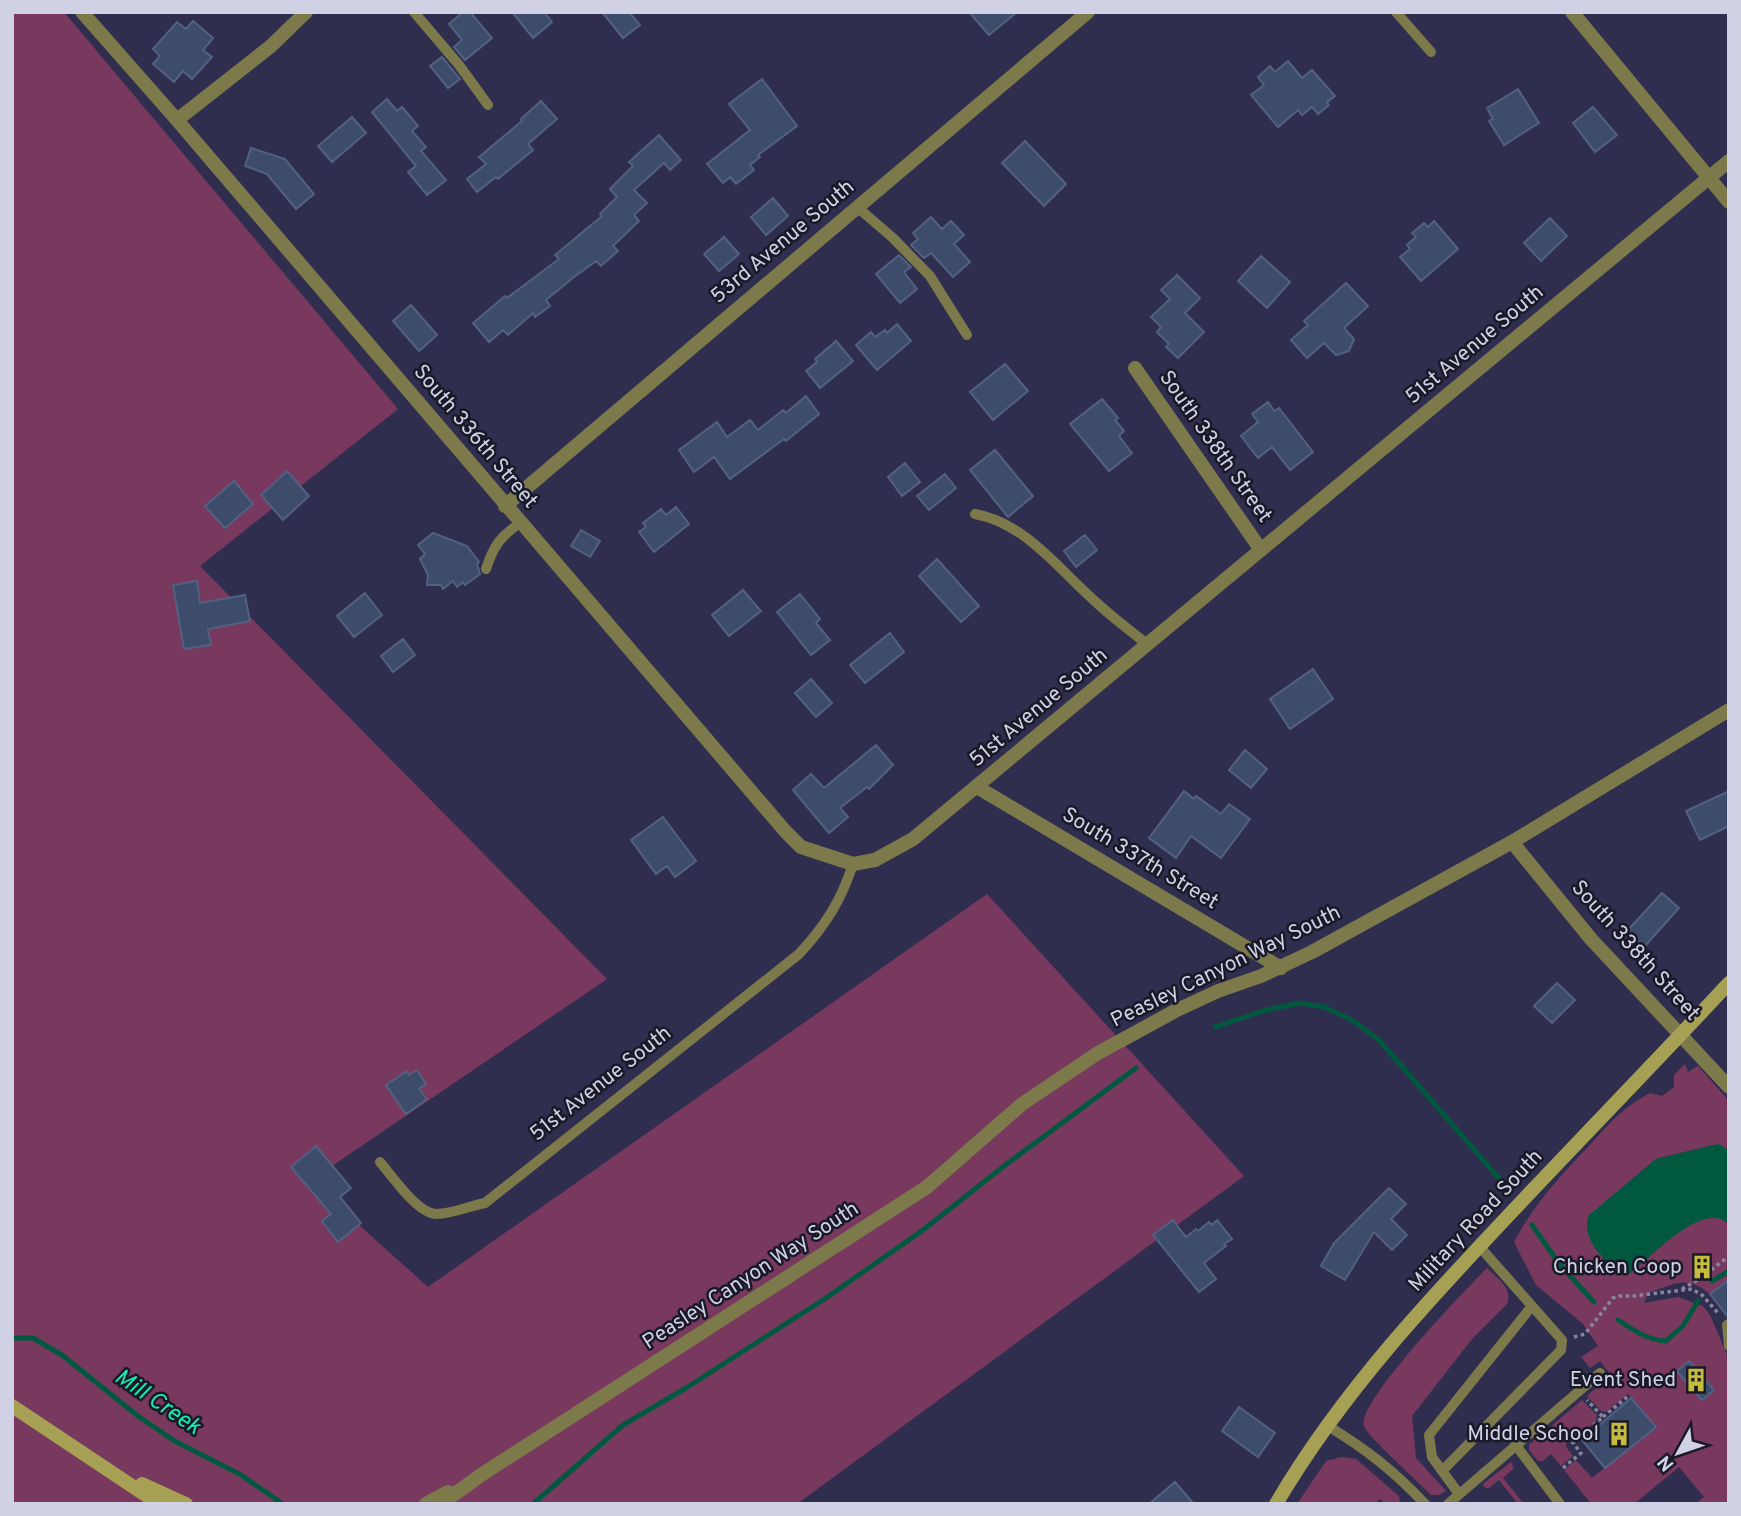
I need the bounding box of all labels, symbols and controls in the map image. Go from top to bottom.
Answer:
street label: 53rd Avenue South [706,174,860,310]
street label: 51st Avenue South [1400,279,1550,411]
street label: South 336th Street [407,359,543,515]
street label: South 338th Street [1152,366,1278,528]
street label: 51st Avenue South [964,642,1114,774]
street label: South 337th Street [1057,802,1223,916]
street label: South 338th Street [1565,875,1705,1027]
street label: Peasley Canyon Way South [1107,899,1345,1035]
street label: 51st Avenue South [525,1020,677,1148]
street label: Military Road South [1403,1144,1549,1298]
street label: Peasley Canyon Way South [638,1196,864,1356]
building icon: Chicken Coop [1688,1253,1716,1281]
place label: Chicken Coop [1553,1254,1682,1281]
water label: Mill Creek [108,1364,206,1443]
building icon: Event Shed [1682,1366,1710,1394]
place label: Event Shed [1570,1367,1676,1394]
north arrow [1643,1418,1713,1488]
building icon: Middle School [1605,1420,1633,1448]
place label: Middle School [1467,1421,1599,1448]
text: N [1653,1450,1680,1476]

